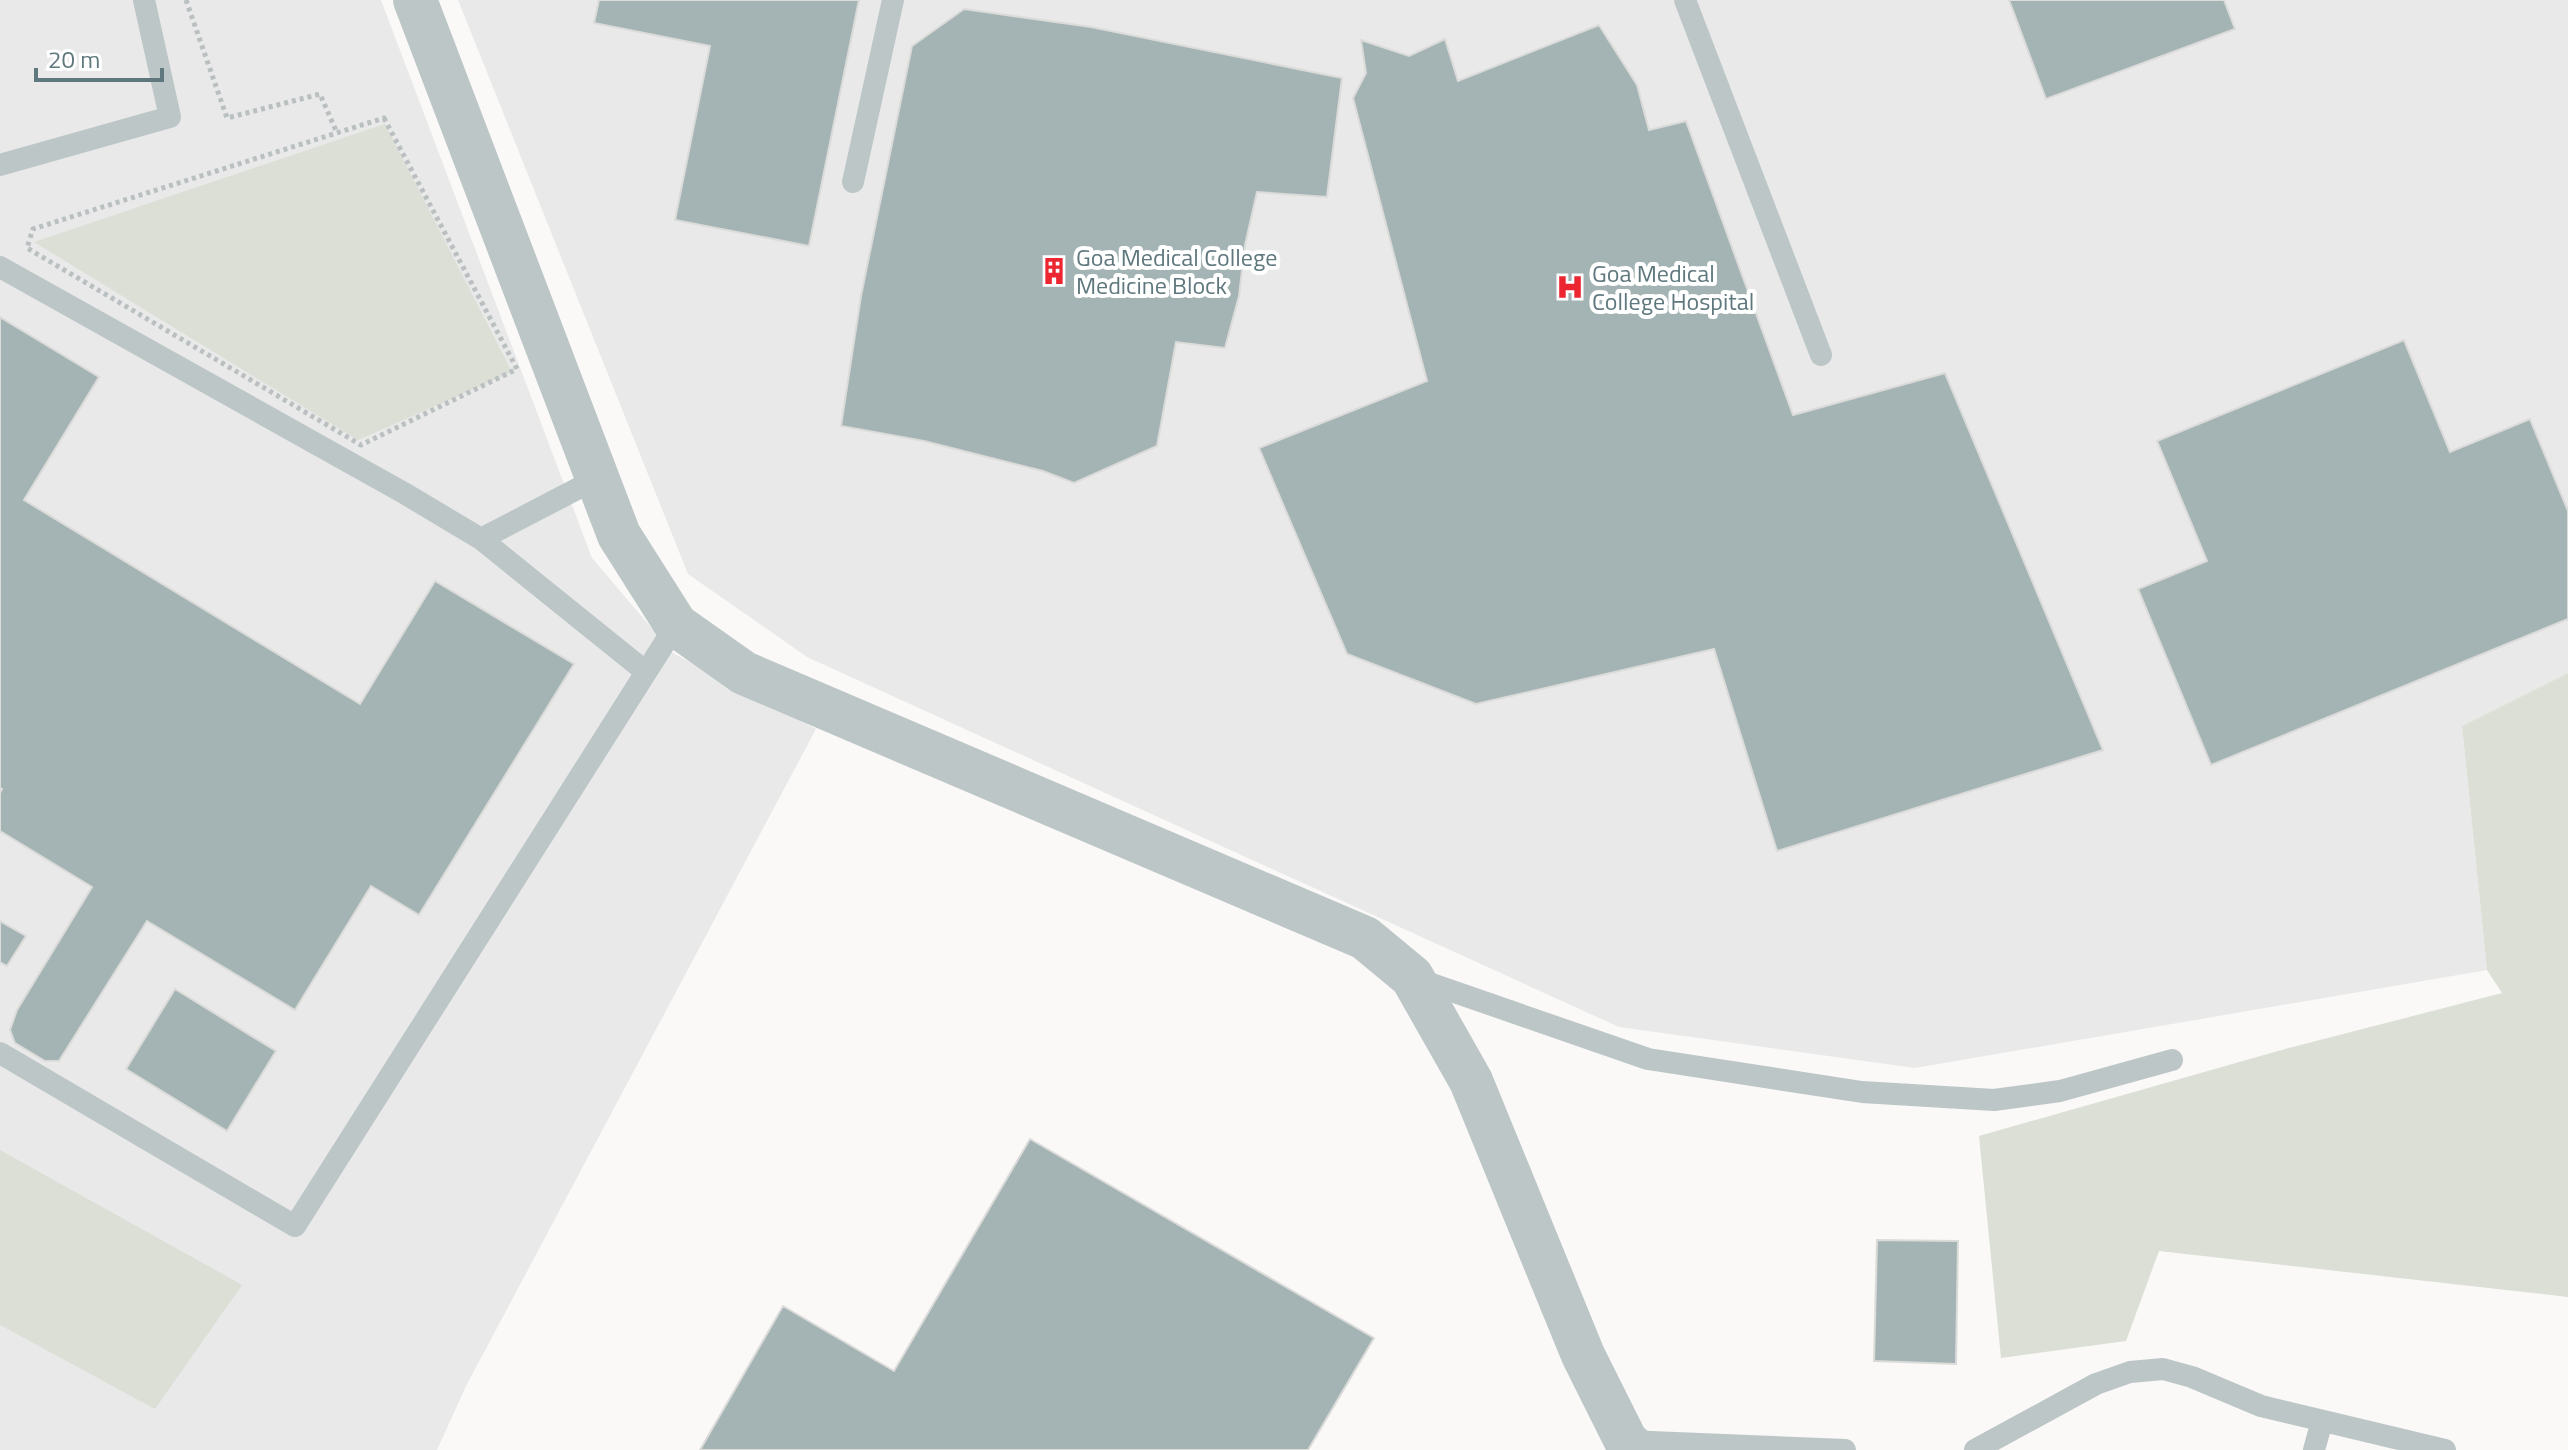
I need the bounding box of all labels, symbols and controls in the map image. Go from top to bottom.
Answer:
scale bar [36,32,162,82]
text: 20 m [48,41,100,77]
place label: Goa Medical College Medicine Block [1076,239,1277,303]
place label: Goa Medical College Hospital [1592,255,1754,319]
building icon: Goa Medical College Medicine Block [1039,256,1069,286]
hospital icon: Goa Medical College Hospital [1555,272,1585,302]

